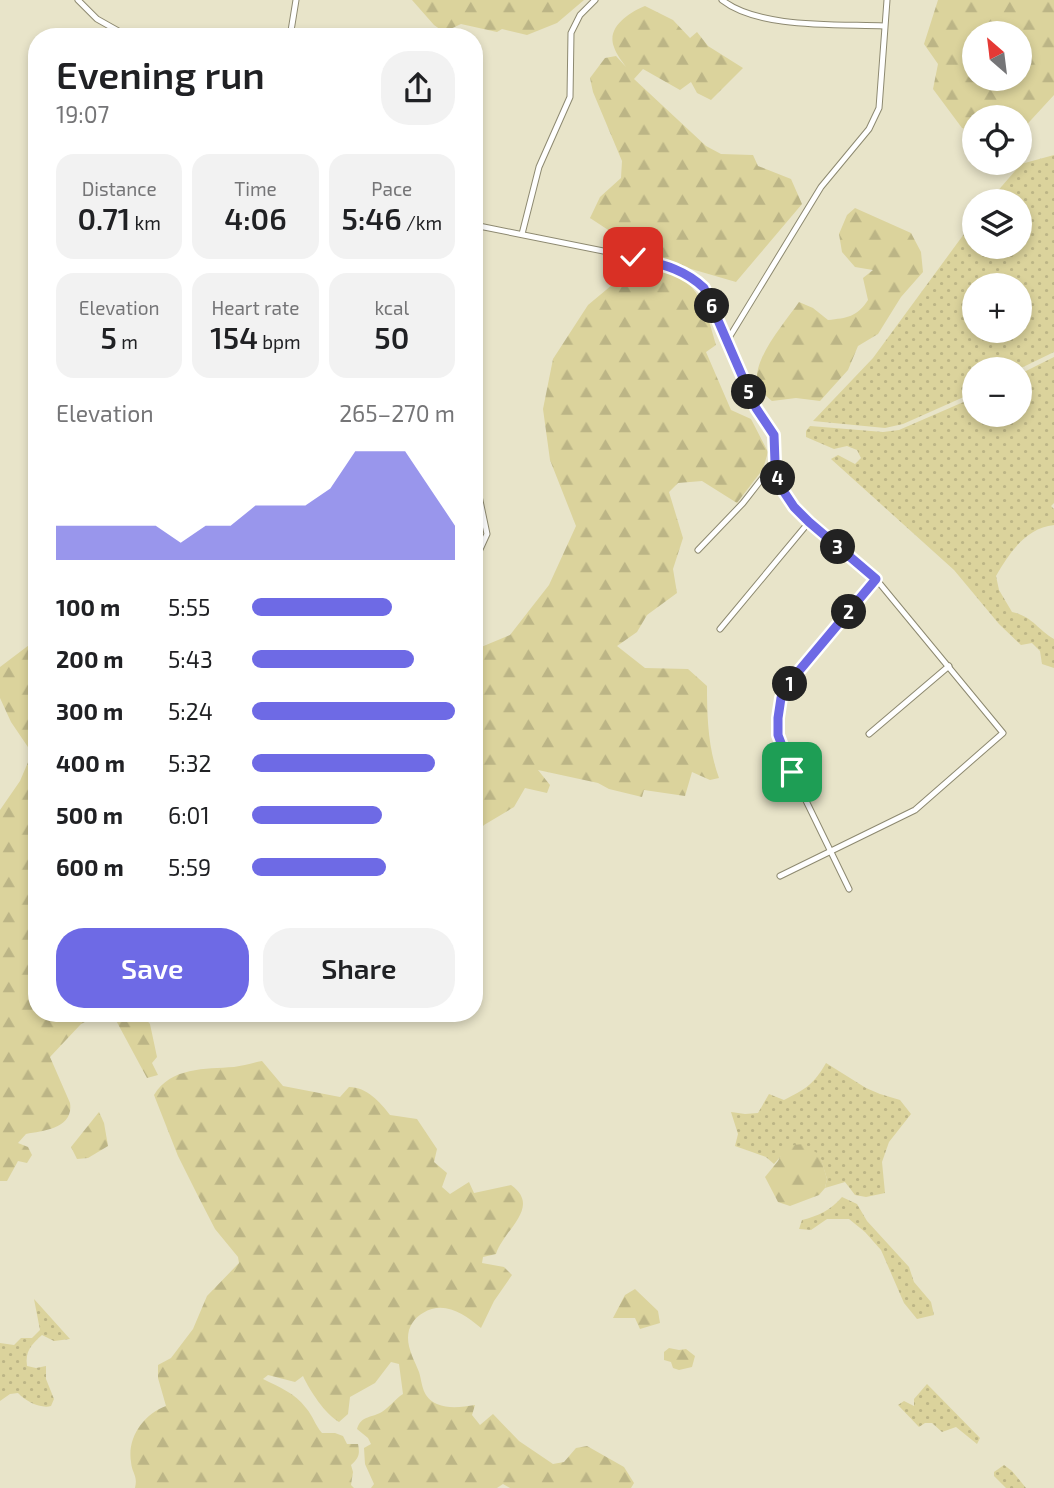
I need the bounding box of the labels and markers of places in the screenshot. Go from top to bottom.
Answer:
pin [603,227,663,287]
pin: 6 [694,288,730,324]
pin: 5 [732,374,766,410]
pin: 4 [760,461,796,496]
pin: 3 [820,530,856,564]
pin: 2 [832,594,866,630]
pin: 1 [772,666,808,702]
pin [762,742,822,802]

